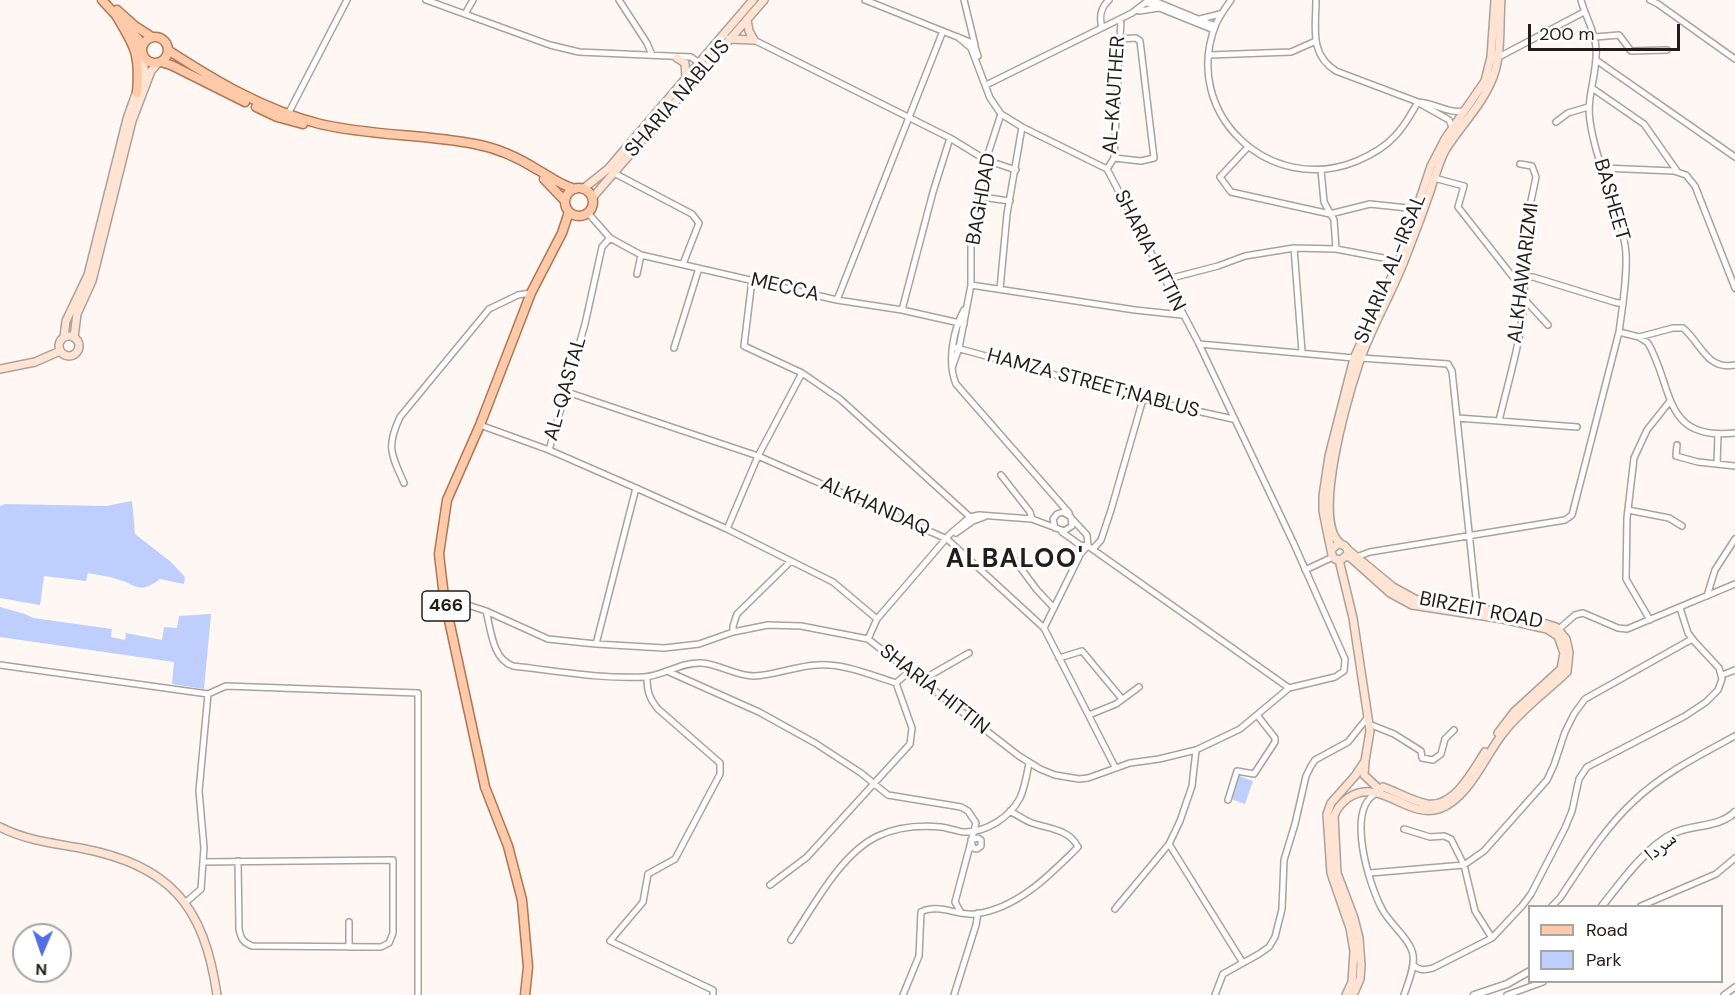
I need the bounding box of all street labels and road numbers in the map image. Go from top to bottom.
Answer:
street label: SHARIA NABLUS [621,35,735,163]
street label: AL-KAUTHER [1099,35,1131,155]
street label: BAGHDAD [962,151,1002,247]
street label: BASHEET [1588,156,1634,244]
street label: SHARIA HITTIN [1108,186,1190,316]
street label: SHARIA AL-IRSAL [1350,191,1432,347]
street label: ALKHAWARIZMI [1503,202,1545,344]
street label: MECCA [748,268,822,308]
street label: AL-QASTAL [540,334,592,444]
street label: HAMZA STREET;NABLUS [984,344,1202,424]
street label: ALKHANDAQ [817,472,933,542]
street label: BIRZEIT ROAD [1417,587,1545,635]
road number: 466 [422,591,470,621]
street label: SHARIA HITTIN [874,640,994,740]
street label: سردا [1640,827,1682,867]

